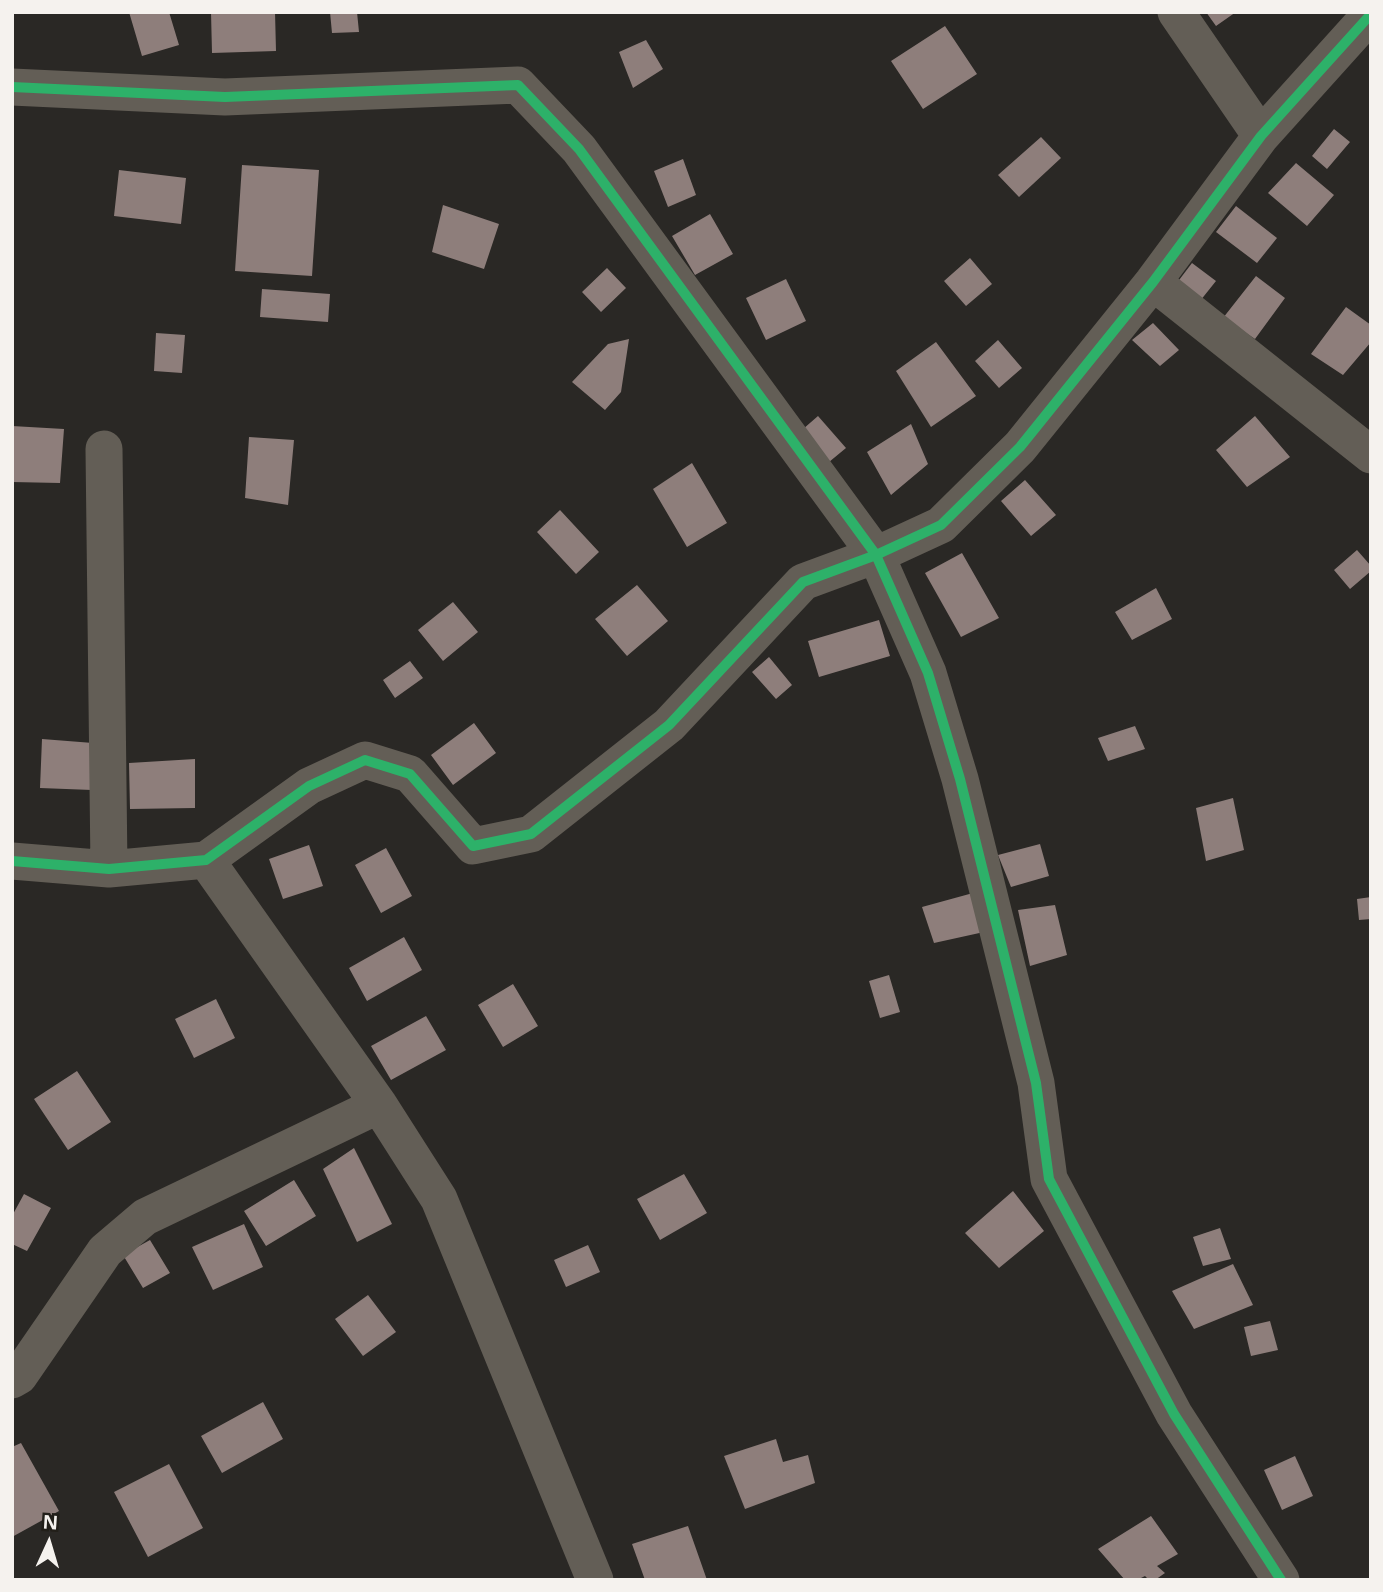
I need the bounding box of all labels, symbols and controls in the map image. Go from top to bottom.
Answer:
north arrow [14,1508,84,1578]
text: N [42,1509,59,1536]

